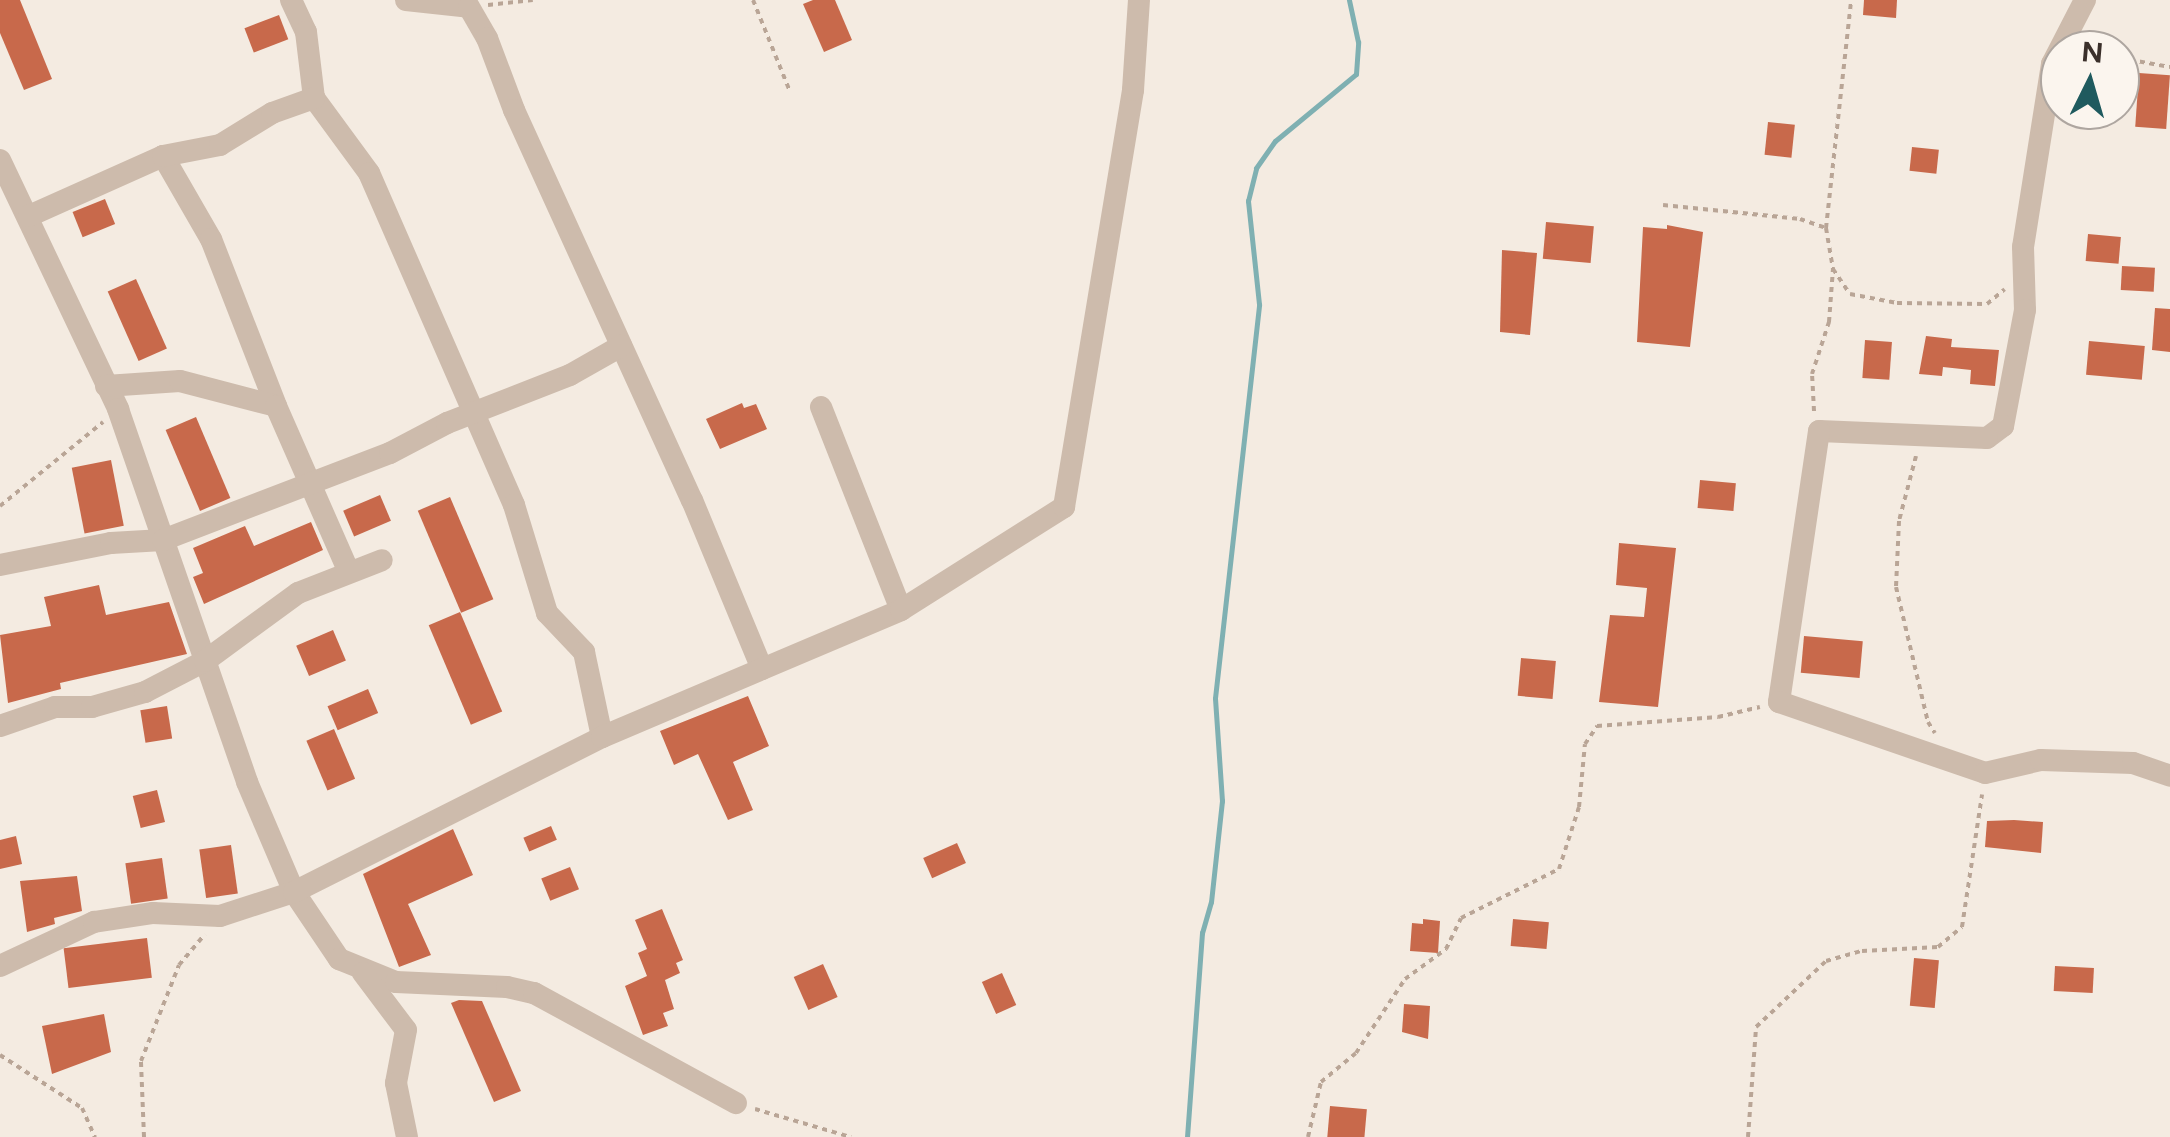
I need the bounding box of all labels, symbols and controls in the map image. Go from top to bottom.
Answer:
north arrow [2040,30,2140,130]
text: N [2080,34,2105,70]

